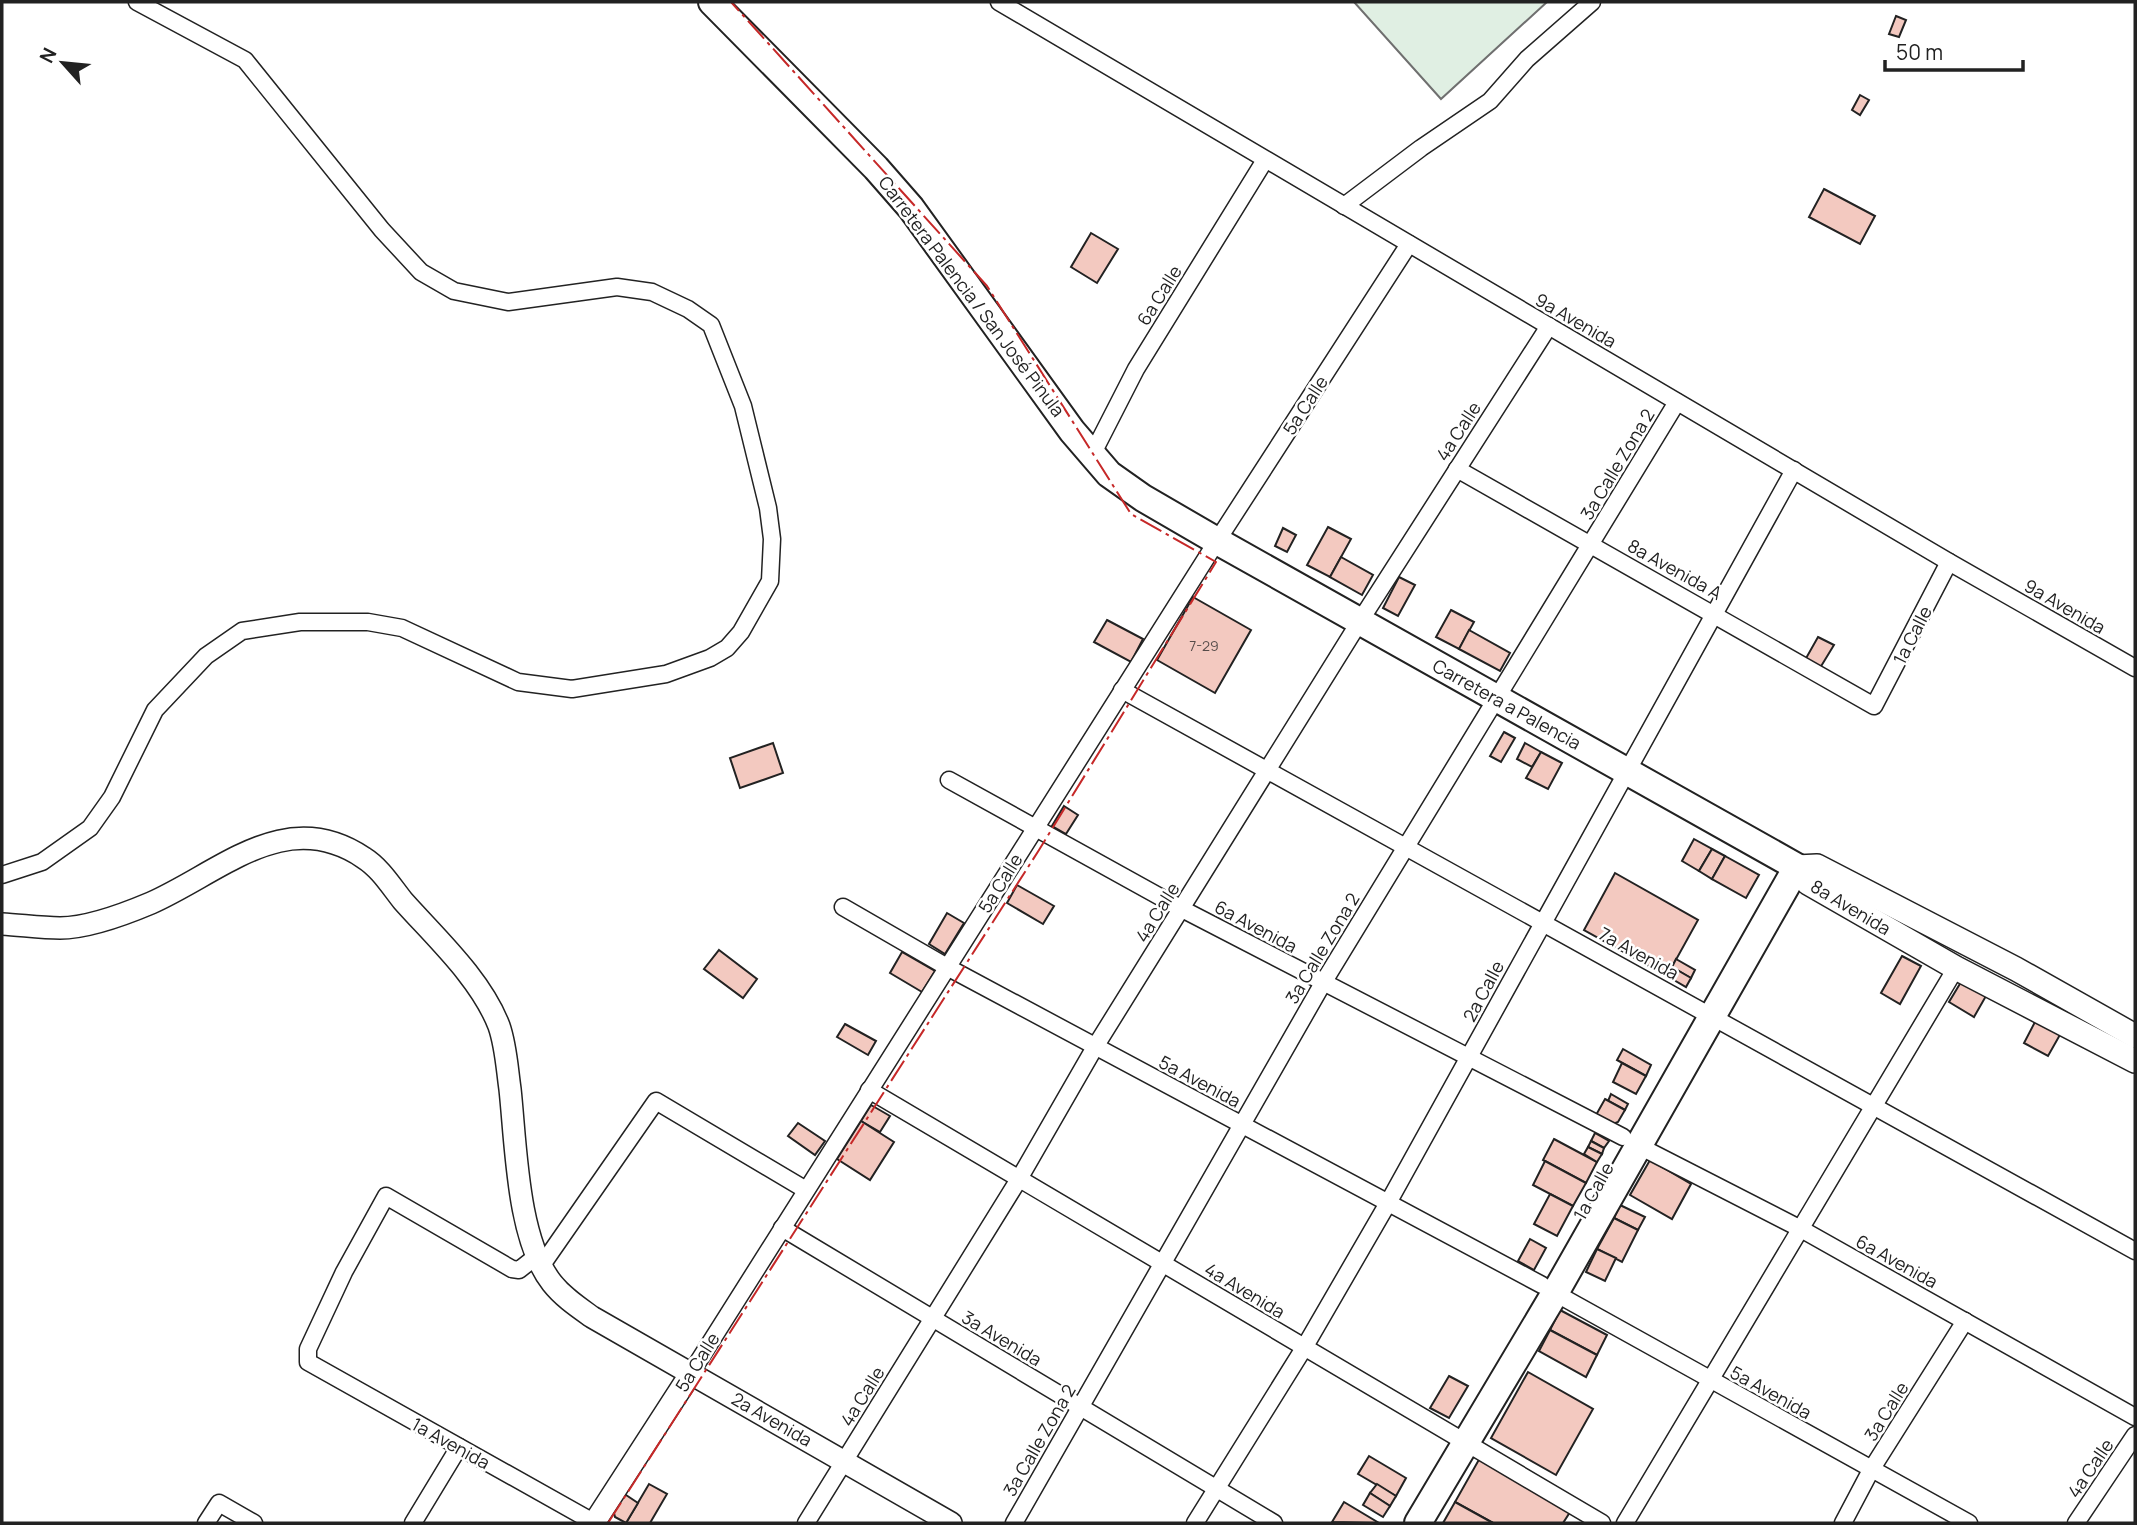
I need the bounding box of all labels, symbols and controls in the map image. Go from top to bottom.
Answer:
north arrow [28,28,98,98]
scale bar [1885,28,2023,72]
text: 50 m [1896,38,1943,66]
text: N [33,43,63,67]
street label: Carretera Palencia / San José Pinula [874,171,1070,421]
street label: 6a Calle [1131,260,1187,330]
street label: 9a Avenida [1531,287,1621,353]
street label: 5a Calle [1277,371,1333,439]
street label: 4a Calle [1430,397,1486,465]
street label: 3a Calle Zona 2 [1574,404,1660,524]
street label: 8a Avenida A [1624,533,1727,605]
street label: 9a Avenida [2020,573,2110,639]
street label: 1a Calle [1887,602,1937,668]
house number: 7-29 [1189,636,1219,655]
street label: Carretera a Palencia [1428,653,1586,755]
street label: 5a Calle [972,849,1028,917]
street label: 8a Avenida [1807,874,1895,940]
street label: 4a Calle [1129,878,1185,946]
street label: 3a Calle Zona 2 [1279,888,1365,1008]
street label: 6a Avenida [1211,894,1301,958]
street label: 7a Avenida [1595,921,1683,985]
street label: 2a Calle [1457,956,1509,1026]
street label: 5a Avenida [1155,1049,1245,1113]
street label: 1a Calle [1567,1158,1619,1224]
street label: 6a Avenida [1852,1229,1942,1293]
street label: 4a Avenida [1200,1257,1290,1323]
street label: 3a Avenida [958,1305,1046,1371]
street label: 5a Calle [669,1328,725,1396]
street label: 5a Avenida [1726,1360,1816,1424]
street label: 4a Calle [834,1362,890,1430]
street label: 3a Calle [1859,1377,1913,1445]
street label: 3a Calle Zona 2 [997,1380,1081,1500]
street label: 2a Avenida [727,1386,817,1452]
street label: 1a Avenida [408,1412,494,1474]
street label: 4a Calle [2062,1434,2118,1502]

